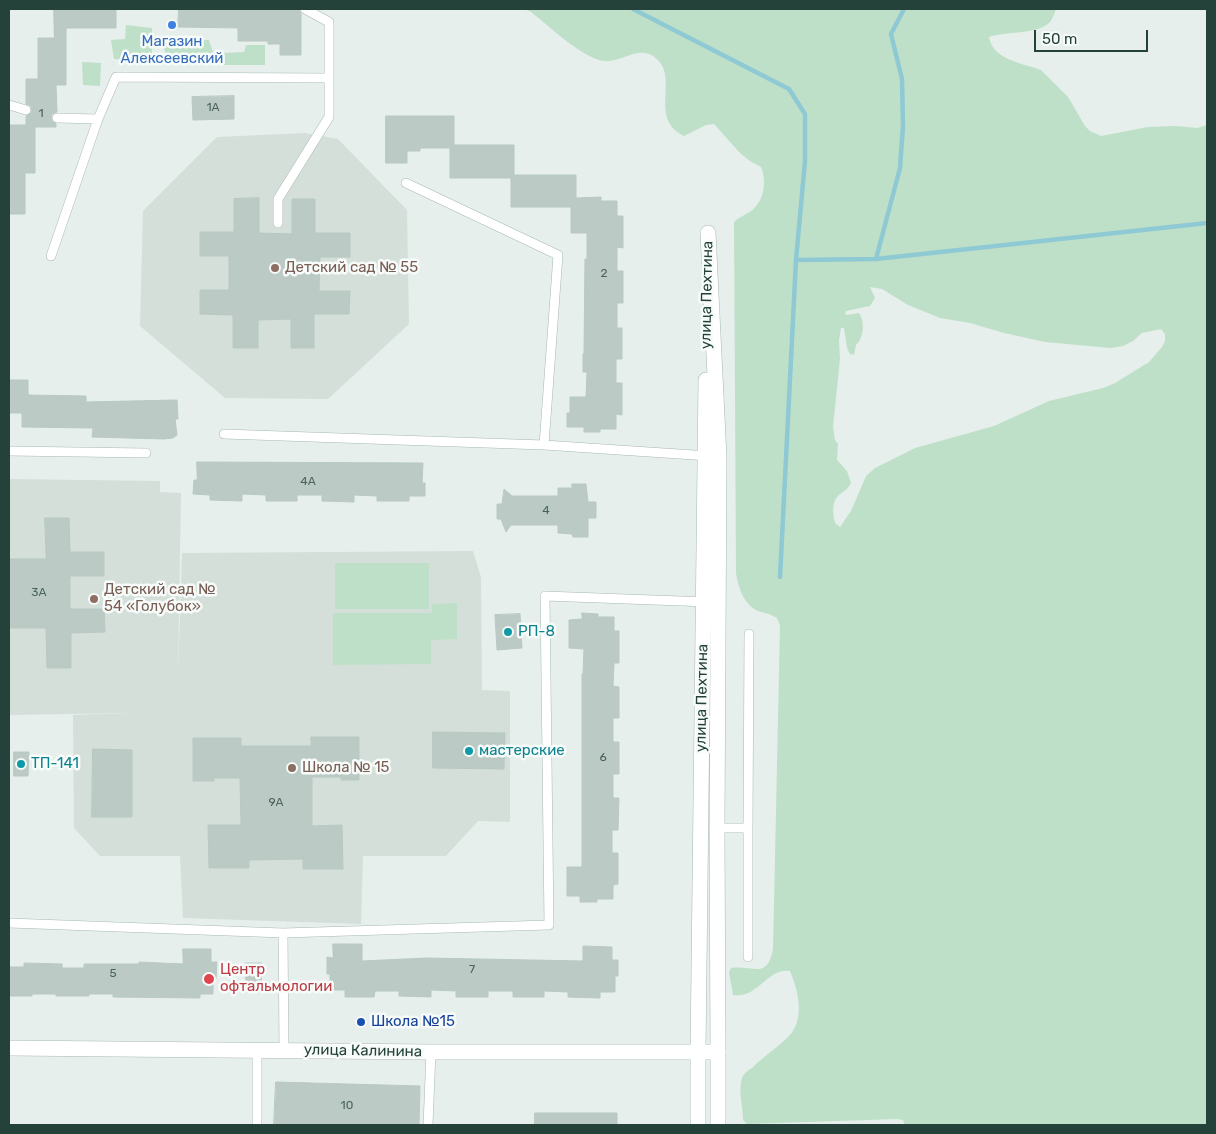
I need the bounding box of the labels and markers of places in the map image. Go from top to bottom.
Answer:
marker: Магазин Алексеевский [166,19,178,31]
place label: Магазин Алексеевский [121,33,223,68]
place label: Детский сад № 55 [285,259,418,277]
marker: Детский сад № 55 [269,262,281,274]
place label: Детский сад № 54 «Голубок» [104,581,216,616]
marker: Детский сад № 54 «Голубок» [88,593,100,605]
place label: РП-8 [518,623,555,641]
marker: РП-8 [502,626,514,638]
place label: мастерские [479,742,565,760]
marker: мастерские [463,745,475,757]
place label: ТП-141 [31,755,79,773]
marker: ТП-141 [15,758,27,770]
place label: Школа № 15 [302,759,390,777]
marker: Школа № 15 [286,762,298,774]
place label: Центр офтальмологии [220,961,332,996]
marker: Центр офтальмологии [202,972,216,986]
place label: Школа №15 [371,1013,455,1031]
marker: Школа №15 [355,1016,367,1028]

